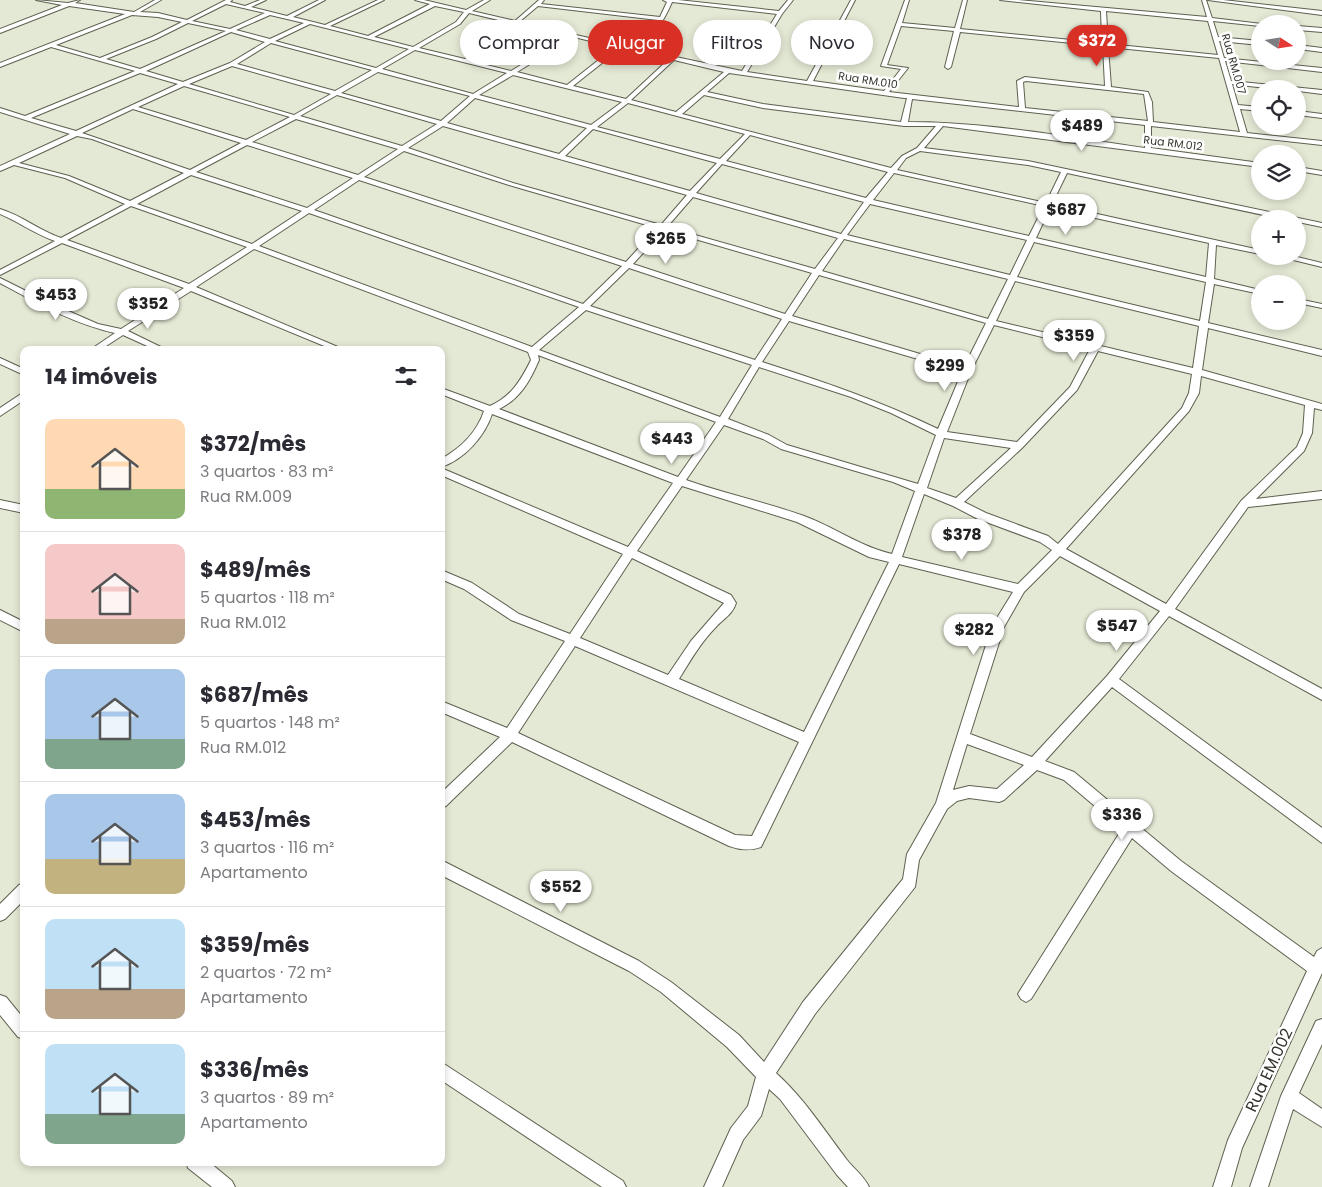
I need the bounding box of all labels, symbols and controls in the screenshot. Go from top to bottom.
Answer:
north arrow [1251,15,1306,70]
map controls [1251,15,1306,330]
chip: Comprar [460,20,578,65]
chip: Alugar [588,20,683,65]
chip: Filtros [693,20,781,65]
chip: Novo [791,20,873,65]
pin: $372 [1067,24,1127,67]
text: $372 [1078,29,1116,52]
street label: Rua RM.007 [1218,32,1250,96]
street label: Rua RM.010 [837,67,899,93]
button: locate [1251,80,1306,135]
pin: $489 [1052,110,1112,152]
text: $489 [1061,114,1103,137]
street label: Rua RM.012 [1143,131,1203,155]
button: layers [1251,145,1306,200]
pin: $687 [1036,194,1096,236]
text: $687 [1046,198,1086,221]
button: + [1251,210,1306,265]
pin: $265 [636,222,696,265]
text: $265 [646,227,686,250]
button: − [1251,275,1306,330]
pin: $453 [26,278,86,321]
text: $453 [35,283,77,306]
pin: $352 [118,288,178,330]
text: $352 [128,292,168,315]
pin: $359 [1044,320,1104,362]
text: $359 [1054,324,1094,347]
pin: $299 [915,350,975,392]
text: $299 [925,354,965,377]
text: 14 imóveis [45,362,157,391]
icon: filters [392,362,420,390]
pin: $443 [642,422,702,465]
text: $443 [651,427,693,450]
text: $372/mês [200,429,306,458]
icon: home [85,439,145,499]
text: 3 quartos · 83 m² [200,460,333,483]
text: Rua RM.009 [200,485,292,508]
pin: $378 [932,518,992,561]
text: $378 [942,523,982,546]
text: $489/mês [200,555,311,584]
icon: home [85,564,145,624]
text: 5 quartos · 118 m² [200,586,335,609]
pin: $547 [1087,610,1147,652]
text: Rua RM.012 [200,611,286,634]
pin: $282 [944,614,1004,656]
text: $547 [1097,614,1137,637]
text: $282 [954,618,994,641]
text: $687/mês [200,680,308,709]
icon: home [85,689,145,749]
text: 5 quartos · 148 m² [200,711,340,734]
text: Rua RM.012 [200,736,286,759]
pin: $336 [1092,798,1152,841]
text: $336 [1102,803,1142,826]
text: $453/mês [200,805,311,834]
icon: home [85,814,145,874]
text: 3 quartos · 116 m² [200,836,334,859]
text: Apartamento [200,861,308,884]
pin: $552 [531,870,591,913]
text: $552 [541,875,581,898]
text: $359/mês [200,930,310,959]
icon: home [85,939,145,999]
text: 2 quartos · 72 m² [200,961,332,984]
text: Apartamento [200,986,308,1009]
street label: Rua EM.002 [1240,1024,1298,1116]
text: $336/mês [200,1055,309,1084]
icon: home [85,1064,145,1124]
text: 3 quartos · 89 m² [200,1086,334,1109]
text: Apartamento [200,1111,308,1134]

